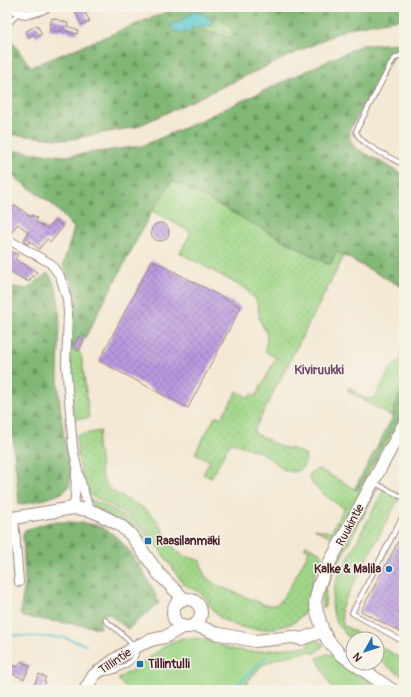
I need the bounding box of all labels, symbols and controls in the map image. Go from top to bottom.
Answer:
district label: Kiviruukki [294,362,344,378]
street label: Ruukintie [333,502,368,549]
place label: Raasilanmäki [156,534,220,549]
marker: Raasilanmäki [143,536,153,546]
place label: Kalke & Malila [314,562,381,577]
marker: Kalke & Malila [384,564,394,574]
north arrow [345,631,385,671]
street label: Tillintie [96,645,134,678]
text: N [350,650,365,664]
place label: Tillintulli [147,657,190,672]
marker: Tillintulli [135,659,145,669]

